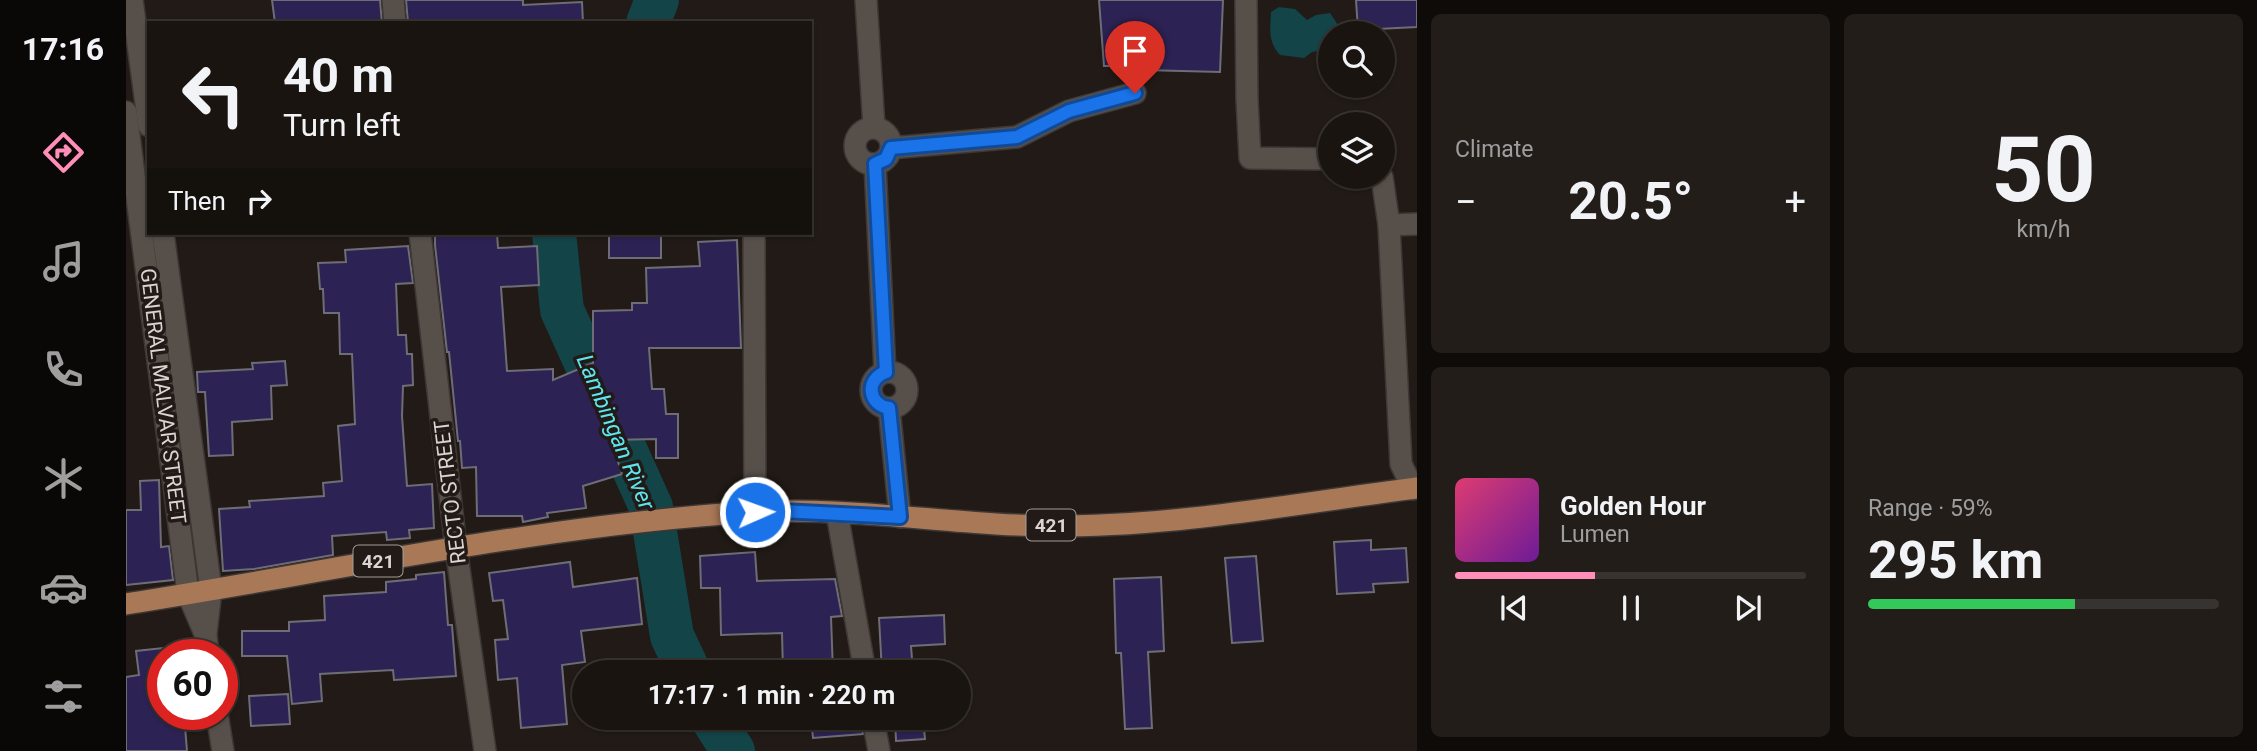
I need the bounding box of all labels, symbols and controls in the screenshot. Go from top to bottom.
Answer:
pin [1105,21,1165,93]
map controls [1318,21,1395,189]
button: search [1318,21,1395,98]
text: 17:16 [22,30,104,68]
icon: arrive [1116,32,1154,70]
text: 40 m [283,47,394,104]
icon: left [168,49,259,140]
text: Turn left [283,106,401,144]
button: layers [1318,112,1395,189]
text: 50 [1991,117,2096,223]
icon: directions [39,128,88,177]
text: Climate [1455,136,1534,163]
text: 20.5° [1568,171,1693,232]
text: − [1455,180,1477,224]
text: + [1784,180,1806,224]
icon: right [240,182,278,220]
text: Then [168,186,226,216]
text: km/h [2017,216,2071,243]
icon: music [39,237,88,286]
street label: GENERAL MALVAR STREET [135,267,191,525]
icon: phone [39,345,88,394]
water label: Lambingan River [571,351,661,515]
street label: RECTO STREET [429,418,471,565]
icon: climate [39,454,88,503]
position arrow [718,475,792,549]
text: Golden Hour [1560,491,1706,521]
text: Range · 59% [1868,495,1993,522]
road number: 421 [1026,510,1076,540]
text: Lumen [1560,521,1630,548]
text: 295 km [1868,530,2043,591]
road number: 421 [354,546,402,576]
icon: car [39,563,88,612]
icon: previous [1495,589,1533,627]
icon: pause [1612,589,1650,627]
icon: next [1729,589,1767,627]
speed limit sign: 60 [147,639,238,730]
icon: filters [39,672,88,721]
text: 17:17 · 1 min · 220 m [648,680,895,710]

